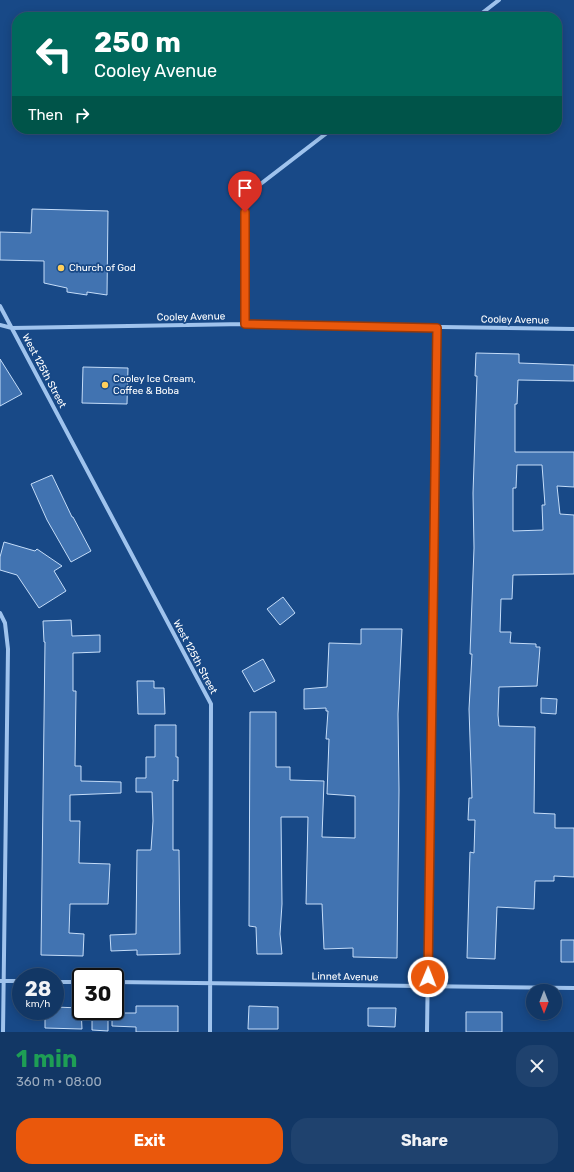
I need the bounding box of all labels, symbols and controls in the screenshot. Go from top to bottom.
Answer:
text: 250 m [94,26,181,59]
icon: left [28,28,80,80]
text: Cooley Avenue [94,60,217,82]
icon: right [71,104,93,126]
text: Then [28,106,63,124]
pin [228,171,262,212]
icon: arrive [234,177,256,199]
place label: Church of God [69,262,136,274]
marker: Church of God [56,263,66,273]
street label: Cooley Avenue [157,310,226,324]
street label: Cooley Avenue [481,313,550,327]
street label: West 125th Street [19,332,69,410]
place label: Cooley Ice Cream, Coffee & Boba [113,373,196,397]
marker: Cooley Ice Cream, Coffee & Boba [100,380,110,390]
street label: West 125th Street [170,618,220,696]
position arrow [407,956,449,998]
speed limit sign: 30 [72,968,124,1020]
street label: Linnet Avenue [311,970,379,984]
text: 28 [25,977,51,1001]
north arrow [526,984,562,1020]
map controls [526,984,562,1020]
text: km/h [26,998,50,1010]
text: 1 min [16,1045,77,1073]
button: close [516,1045,558,1087]
text: 360 m · 08:00 [16,1074,102,1089]
button: Exit [16,1118,283,1164]
button: Share [291,1118,558,1164]

